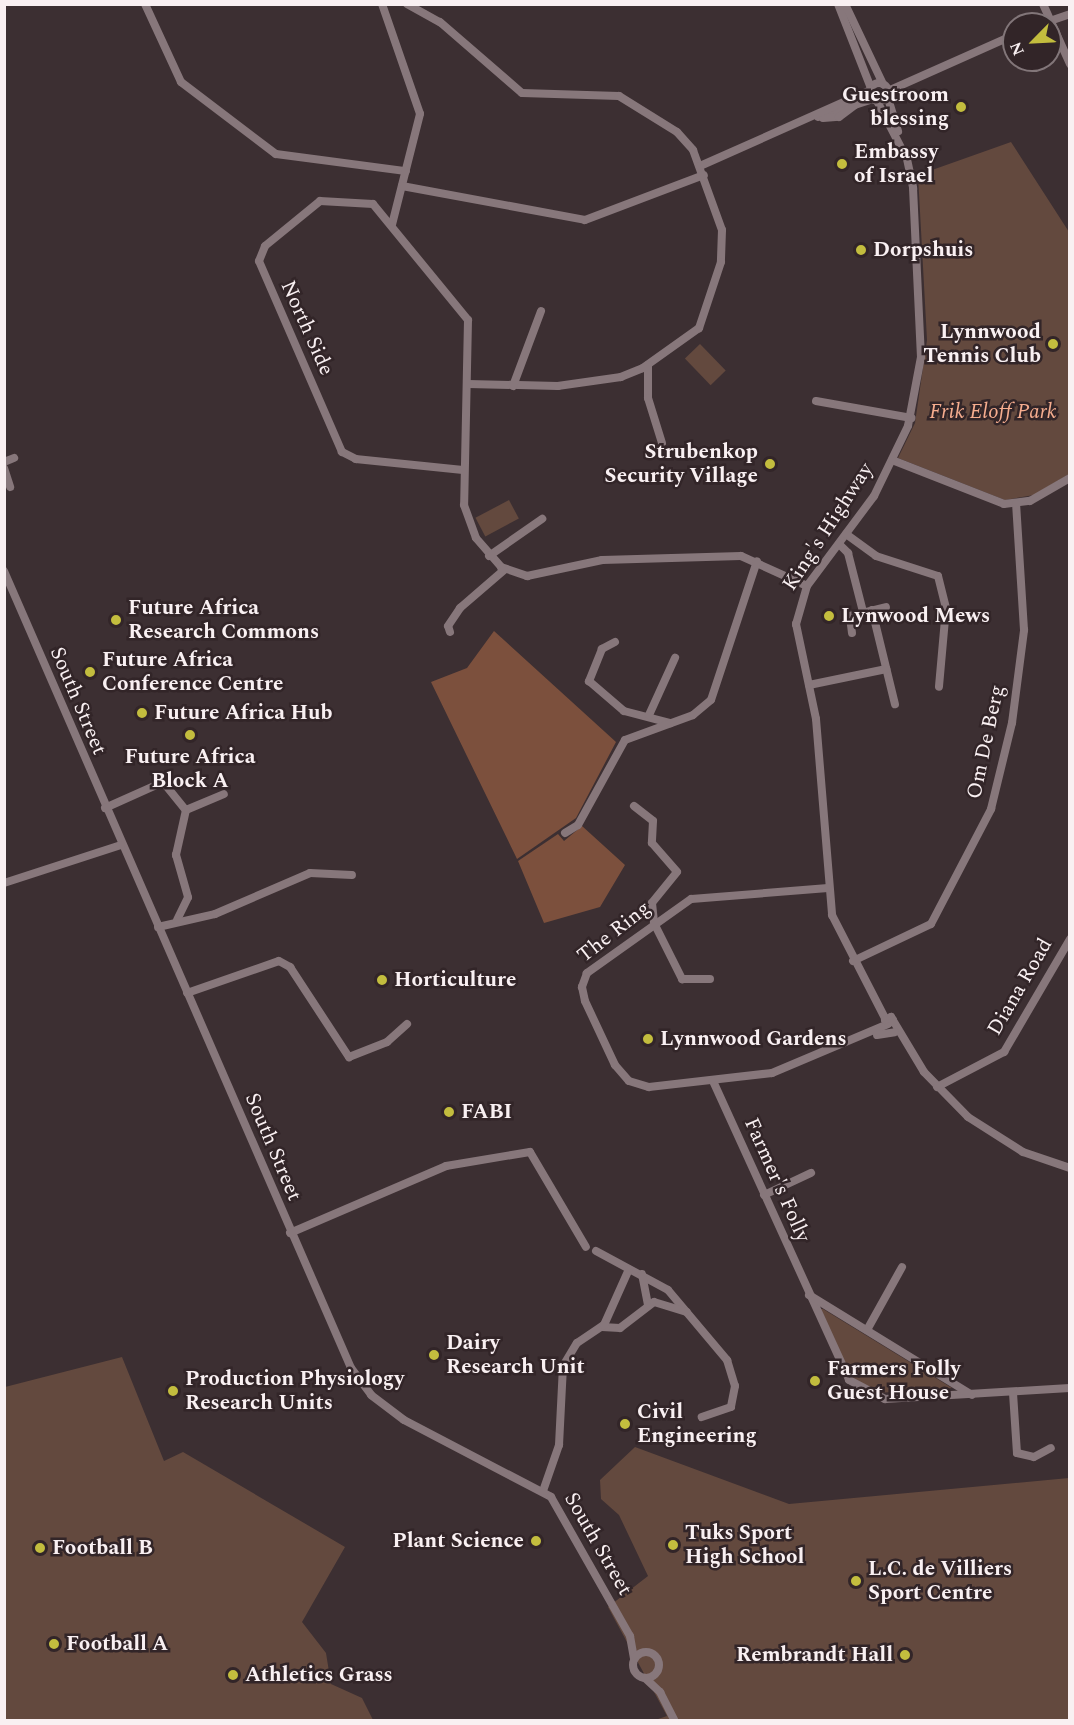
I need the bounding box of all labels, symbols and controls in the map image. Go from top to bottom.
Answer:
north arrow [1002,12,1062,72]
text: N [1004,38,1031,59]
place label: Guestroom blessing [842,82,949,132]
marker: Guestroom blessing [954,100,968,114]
place label: Embassy of Israel [854,139,938,189]
marker: Embassy of Israel [835,157,849,171]
place label: Dorpshuis [873,237,973,263]
marker: Dorpshuis [854,243,868,257]
street label: North Side [275,277,339,379]
place label: Lynnwood Tennis Club [923,319,1041,369]
marker: Lynnwood Tennis Club [1046,337,1060,351]
park label: Frik Eloff Park [929,399,1057,425]
place label: Strubenkop Security Village [604,439,758,489]
marker: Strubenkop Security Village [763,457,777,471]
street label: King's Highway [777,458,879,596]
place label: Future Africa Research Commons [128,595,319,645]
place label: Lynwood Mews [841,603,990,629]
marker: Lynwood Mews [822,609,836,623]
marker: Future Africa Research Commons [109,613,123,627]
street label: South Street [44,643,112,759]
place label: Future Africa Conference Centre [102,647,283,697]
marker: Future Africa Conference Centre [83,665,97,679]
street label: Om De Berg [962,683,1010,801]
place label: Future Africa Hub [154,700,333,726]
marker: Future Africa Hub [135,706,149,720]
marker: Future Africa Block A [183,728,197,742]
place label: Future Africa Block A [124,744,256,794]
street label: The Ring [572,896,656,968]
street label: Diana Road [982,934,1058,1040]
place label: Horticulture [394,967,516,993]
marker: Horticulture [375,973,389,987]
place label: Lynnwood Gardens [660,1026,847,1052]
marker: Lynnwood Gardens [641,1032,655,1046]
street label: South Street [239,1089,307,1205]
place label: FABI [461,1099,512,1125]
marker: FABI [442,1105,456,1119]
street label: Farmer's Folly [738,1114,816,1246]
place label: Dairy Research Unit [446,1330,585,1380]
marker: Dairy Research Unit [427,1348,441,1362]
place label: Farmers Folly Guest House [827,1356,960,1406]
place label: Production Physiology Research Units [185,1366,404,1416]
marker: Farmers Folly Guest House [808,1374,822,1388]
marker: Production Physiology Research Units [166,1384,180,1398]
place label: Civil Engineering [637,1399,757,1449]
marker: Civil Engineering [618,1417,632,1431]
street label: South Street [558,1488,638,1600]
place label: Tuks Sport High School [685,1520,804,1570]
place label: Plant Science [392,1528,524,1554]
marker: Plant Science [529,1534,543,1548]
place label: Football B [52,1535,153,1561]
marker: Tuks Sport High School [666,1538,680,1552]
marker: Football B [33,1541,47,1555]
place label: L.C. de Villiers Sport Centre [868,1556,1012,1606]
marker: L.C. de Villiers Sport Centre [849,1574,863,1588]
place label: Football A [66,1631,168,1657]
marker: Football A [47,1637,61,1651]
place label: Rembrandt Hall [736,1642,893,1668]
marker: Rembrandt Hall [898,1648,912,1662]
place label: Athletics Grass [245,1662,393,1688]
marker: Athletics Grass [226,1668,240,1682]

